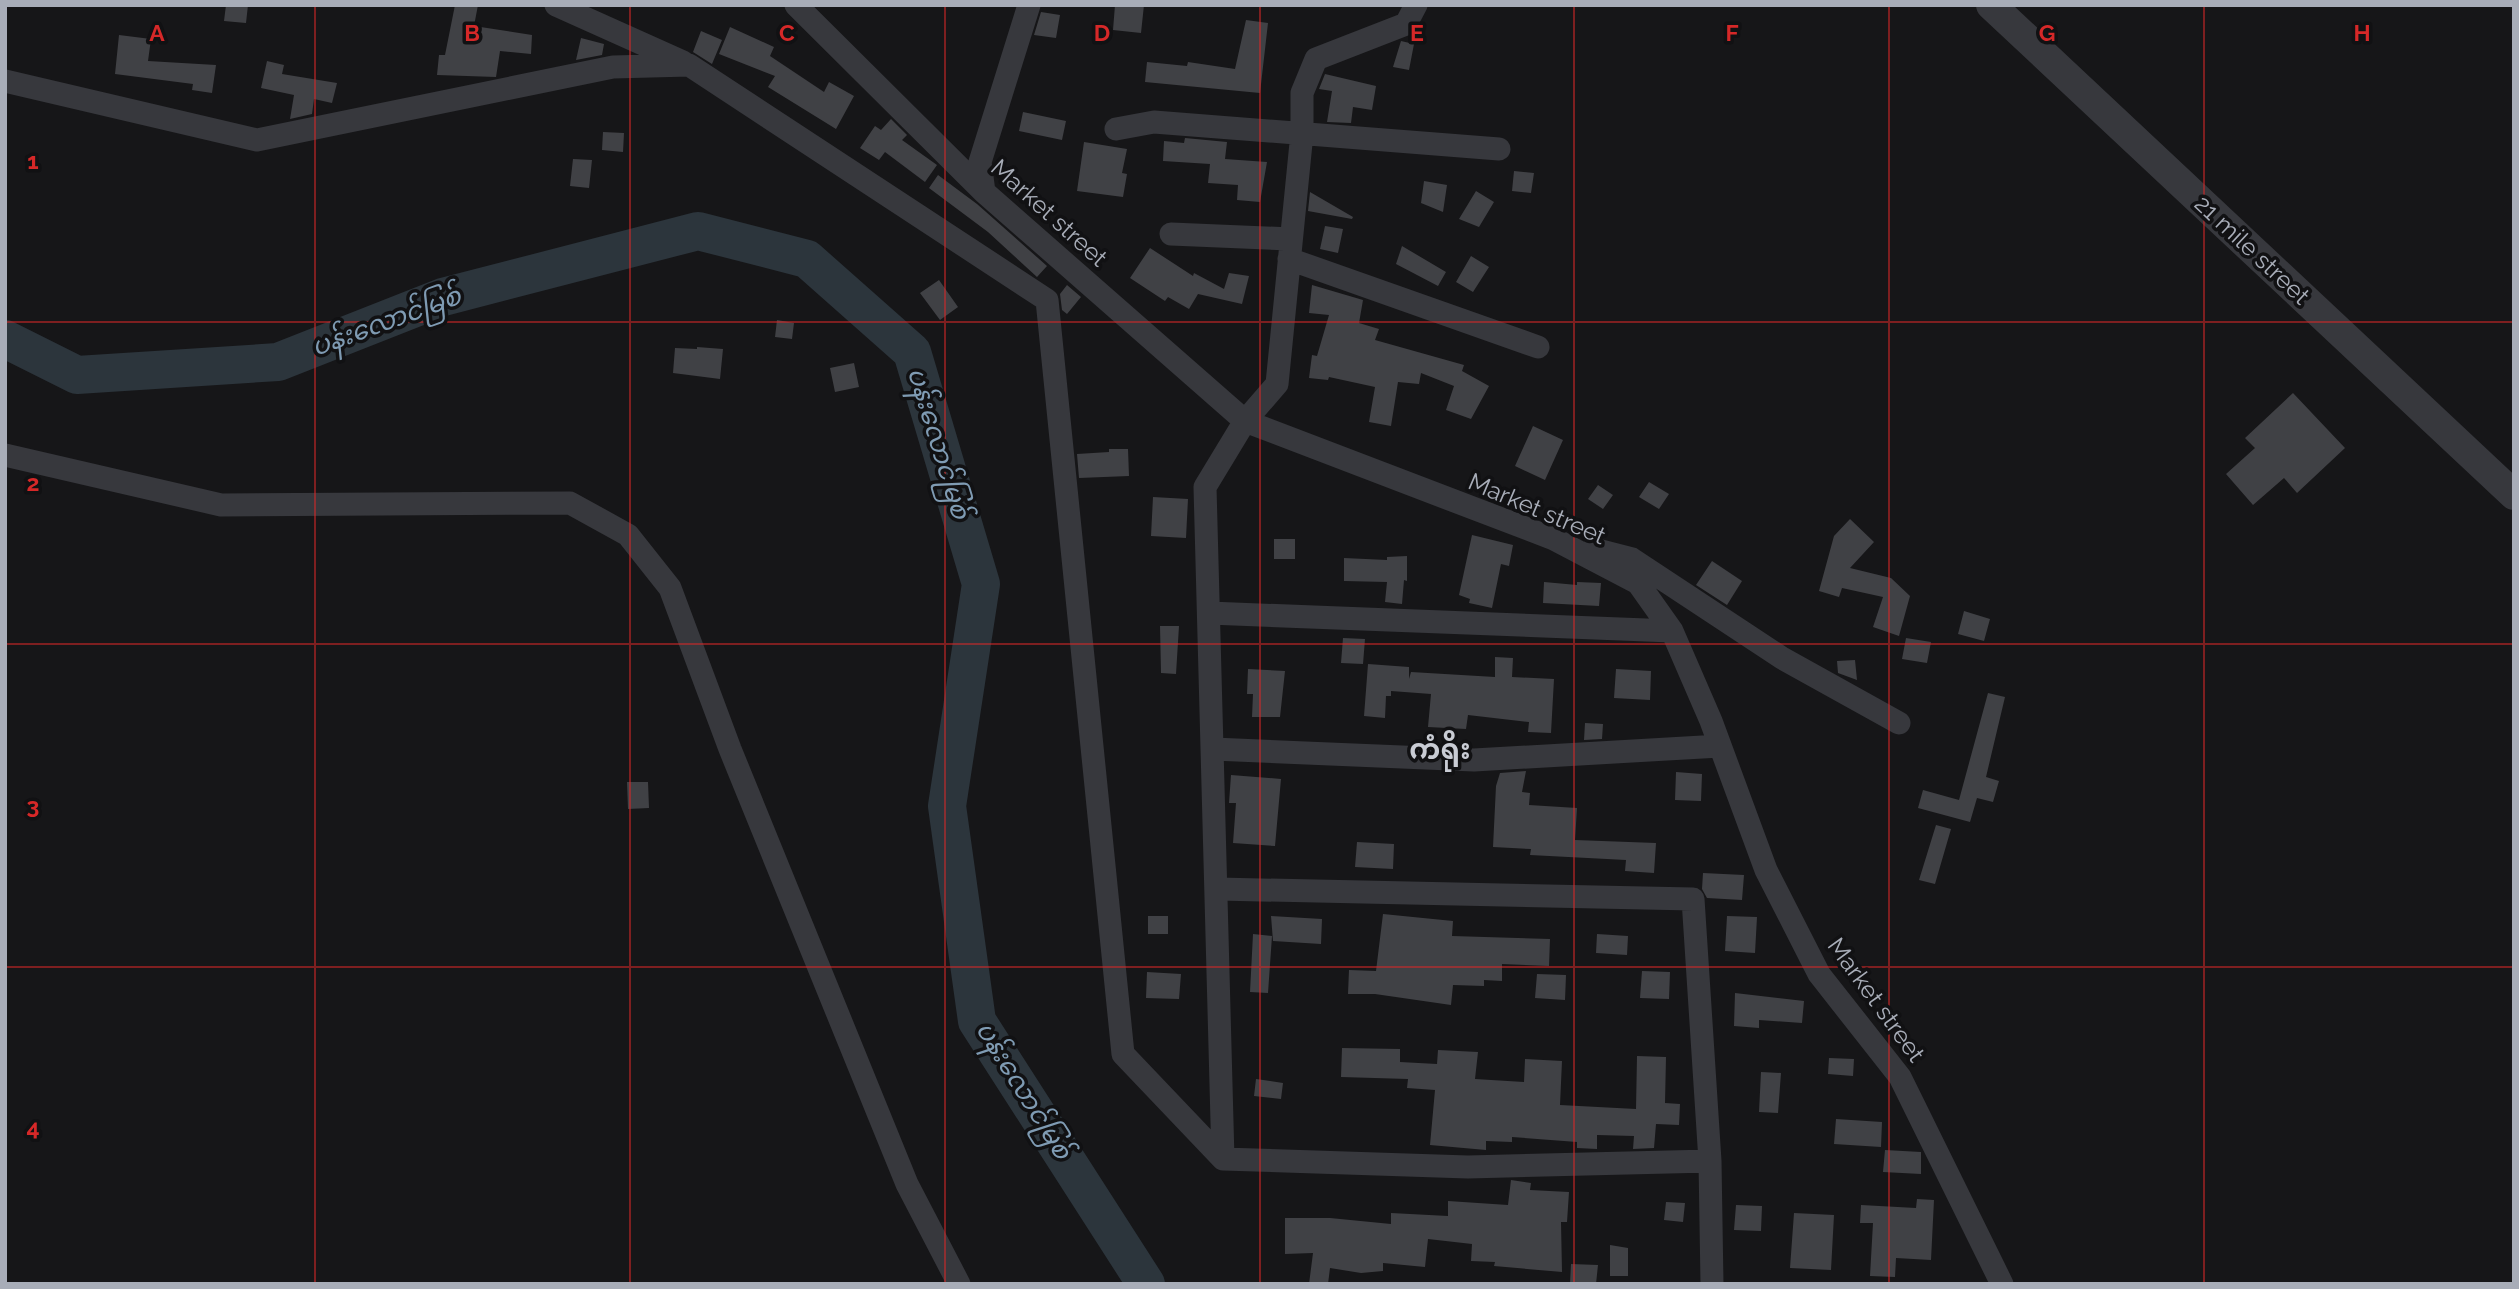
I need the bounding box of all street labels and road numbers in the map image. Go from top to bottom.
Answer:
street label: Market street [985,153,1113,272]
street label: 21 mile street [2189,189,2316,310]
street label: Market street [1464,467,1610,550]
street label: Market street [1822,932,1931,1067]

